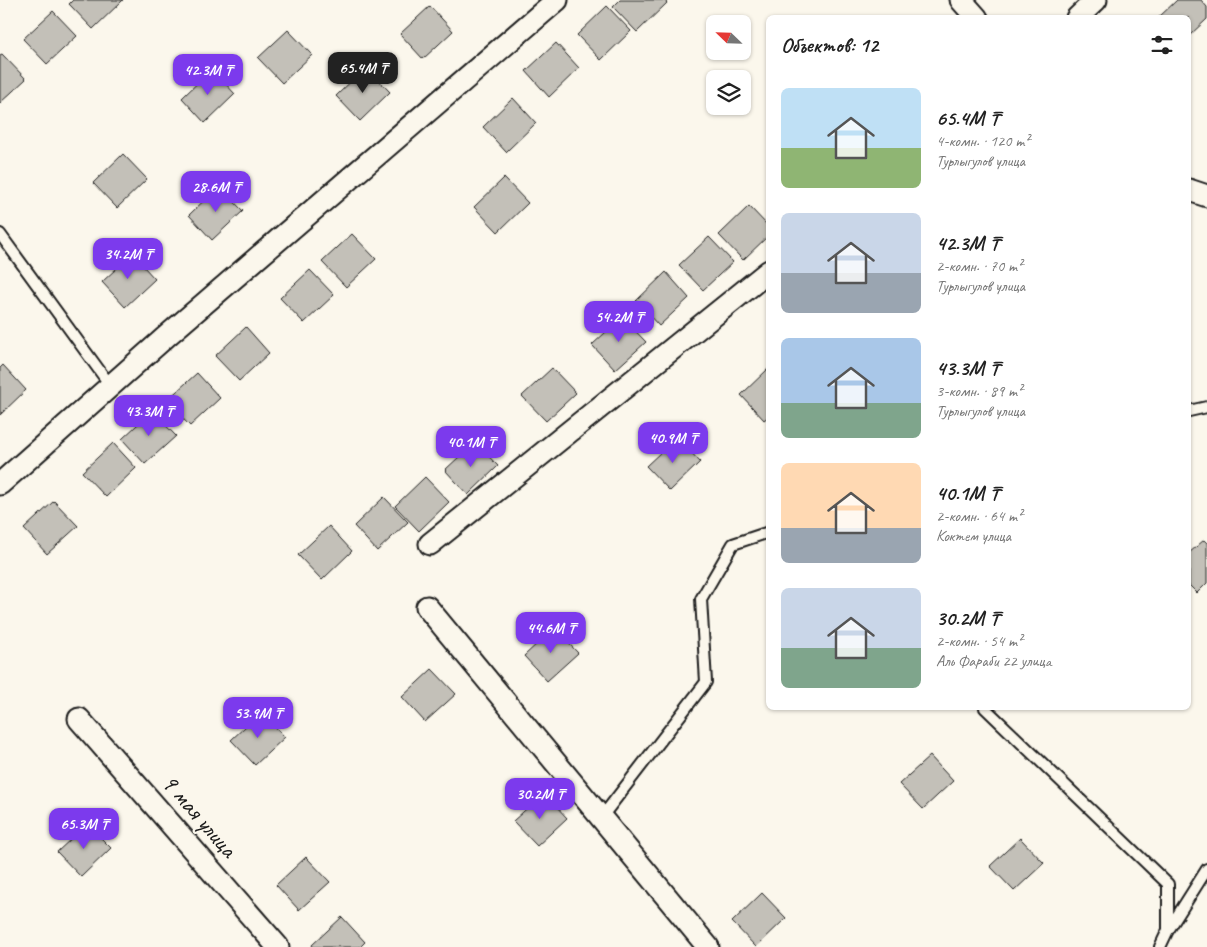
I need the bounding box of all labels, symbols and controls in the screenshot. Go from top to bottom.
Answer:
north arrow [706,15,751,60]
map controls [706,15,751,115]
icon: filters [1148,31,1176,59]
text: Объектов: 12 [781,32,878,58]
pin: 65.4M ₸ [317,52,409,94]
pin: 42.3M ₸ [162,54,254,96]
text: 65.4M ₸ [339,58,387,78]
text: 42.3M ₸ [184,60,232,80]
button: layers [706,70,751,115]
text: 65.4M ₸ [936,105,999,131]
icon: home [821,108,881,168]
text: 4-комн. · 120 m² [936,131,1029,151]
text: Турлыгулов улица [936,151,1025,171]
pin: 28.6M ₸ [170,170,262,213]
text: 28.6M ₸ [192,177,240,197]
text: 42.3M ₸ [936,230,999,256]
icon: home [821,233,881,293]
pin: 34.2M ₸ [82,238,174,280]
text: 34.2M ₸ [104,244,152,264]
text: 2-комн. · 70 m² [936,256,1022,276]
text: Турлыгулов улица [936,276,1025,296]
pin: 54.2M ₸ [573,300,665,343]
text: 54.2M ₸ [595,307,643,327]
text: 43.3M ₸ [936,355,999,381]
icon: home [821,358,881,418]
text: 3-комн. · 89 m² [936,381,1022,401]
pin: 43.3M ₸ [103,394,195,437]
text: 43.3M ₸ [125,401,173,421]
text: Турлыгулов улица [936,401,1025,421]
pin: 40.9M ₸ [627,422,719,464]
pin: 40.1M ₸ [425,426,517,468]
text: 40.9M ₸ [649,428,697,448]
text: 40.1M ₸ [447,432,495,452]
text: 40.1M ₸ [936,480,999,506]
icon: home [821,483,881,543]
text: 2-комн. · 64 m² [936,506,1022,526]
text: Коктем улица [936,526,1011,546]
text: 30.2M ₸ [936,605,999,631]
icon: home [821,608,881,668]
pin: 44.6M ₸ [505,612,597,654]
text: 44.6M ₸ [527,618,575,638]
text: 2-комн. · 54 m² [936,631,1022,651]
text: Аль Фараби 22 улица [936,651,1051,671]
pin: 53.9M ₸ [212,696,304,739]
text: 53.9M ₸ [234,703,282,723]
street label: 9 мая улица [154,767,246,866]
pin: 30.2M ₸ [494,778,586,820]
text: 30.2M ₸ [516,784,564,804]
pin: 65.3M ₸ [38,808,130,850]
text: 65.3M ₸ [60,814,108,834]

